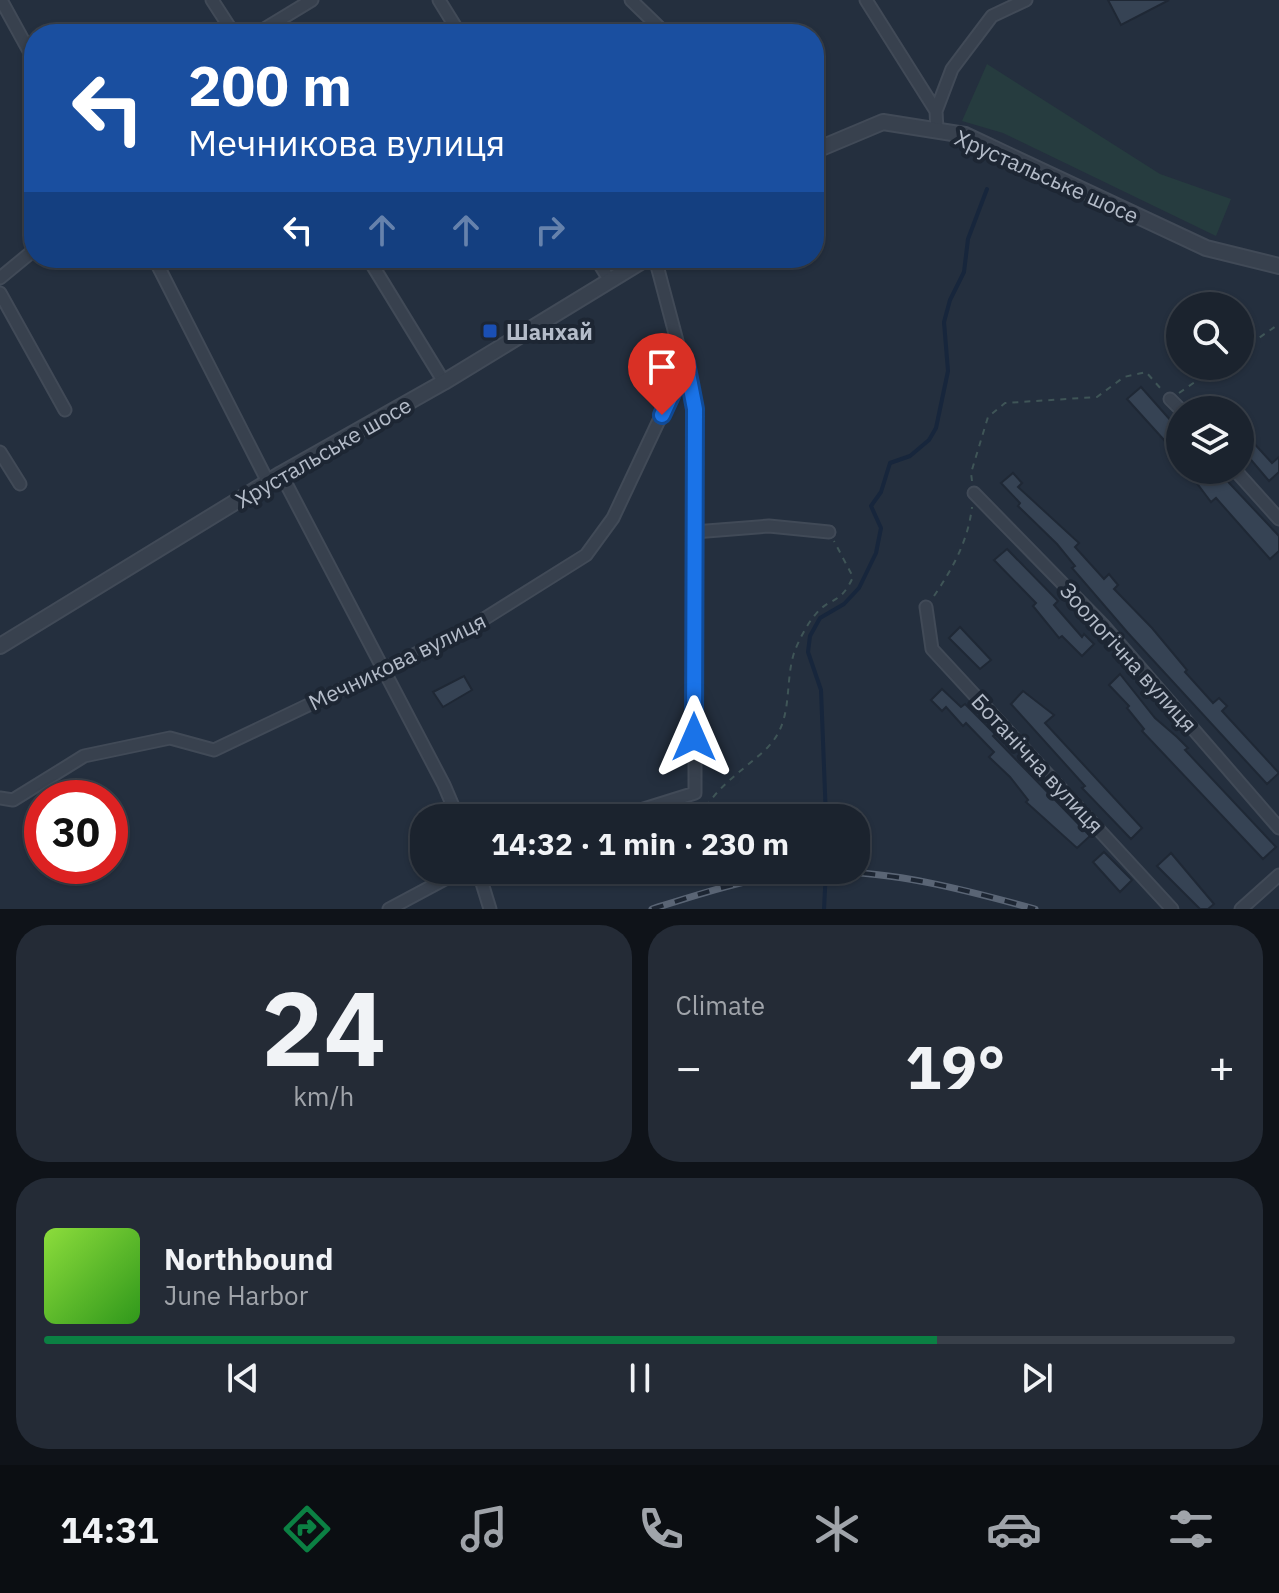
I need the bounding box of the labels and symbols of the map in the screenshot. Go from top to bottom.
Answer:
street label: Хрустальське шосе [951,122,1143,230]
place label: Шанхай [506,317,593,346]
marker: Шанхай [481,322,499,340]
pin [628,333,696,415]
street label: Хрустальське шосе [230,390,416,514]
street label: Зоологічна вулиця [1054,576,1204,738]
street label: Мечникова вулиця [304,605,490,717]
street label: Ботанічна вулиця [966,687,1110,839]
position arrow [652,695,736,779]
speed limit sign: 30 [24,780,128,884]

